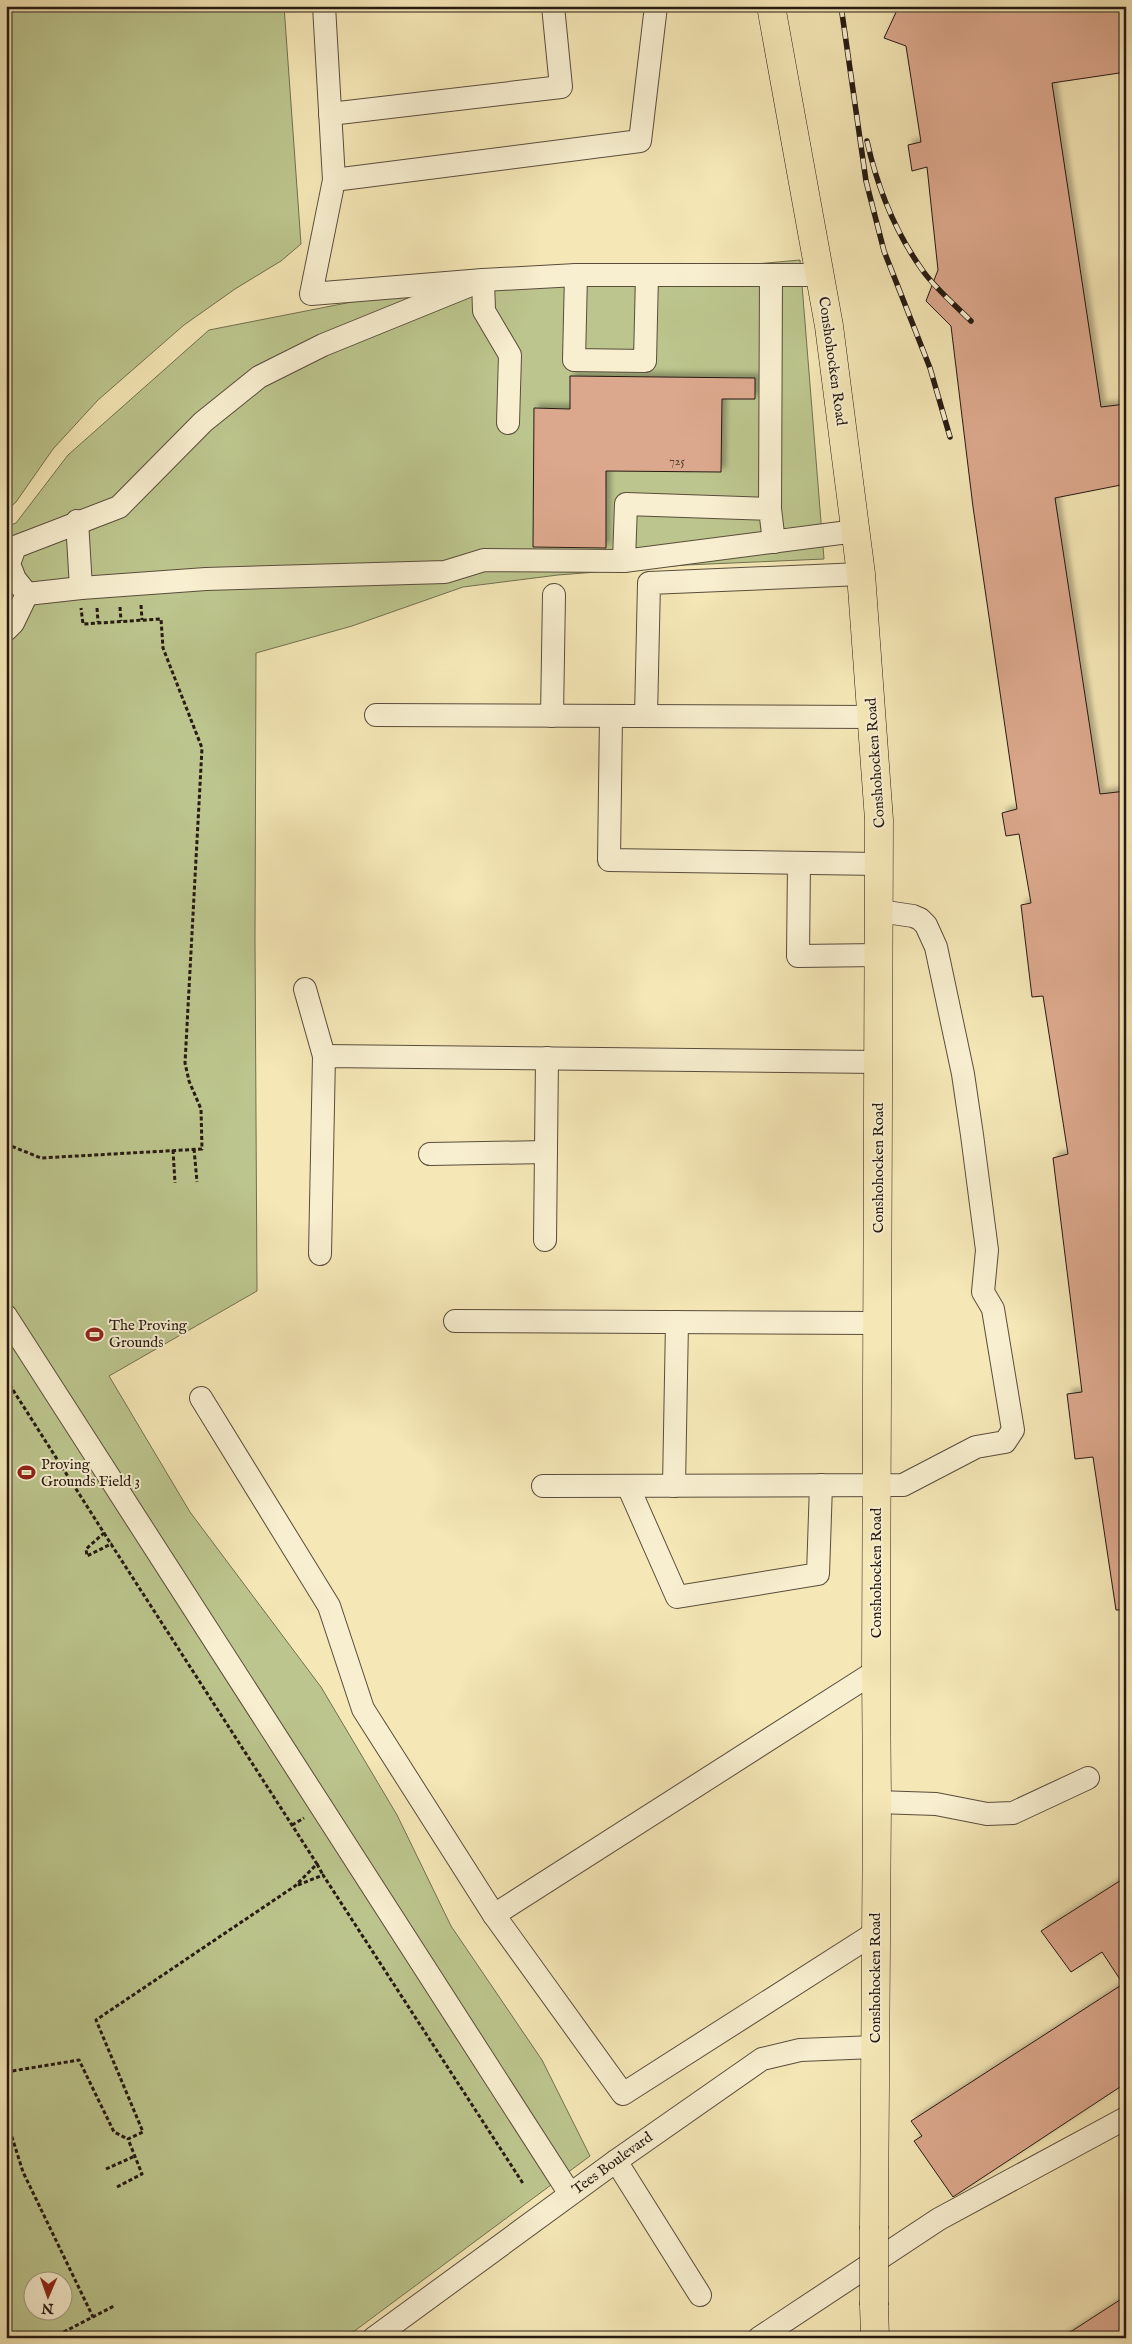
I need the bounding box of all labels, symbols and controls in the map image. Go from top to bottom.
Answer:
street label: Conshohocken Road [814,295,851,428]
house number: 725 [669,454,685,469]
street label: Conshohocken Road [861,696,890,829]
street label: Conshohocken Road [869,1102,888,1233]
place label: The Proving Grounds [109,1316,188,1352]
sports icon: The Proving Grounds [85,1324,105,1344]
place label: Proving Grounds Field 3 [41,1455,140,1491]
sports icon: Proving Grounds Field 3 [17,1463,37,1483]
street label: Conshohocken Road [867,1507,886,1638]
street label: Conshohocken Road [866,1912,885,2043]
street label: Tees Boulevard [568,2127,657,2199]
north arrow [22,2272,72,2322]
text: N [41,2299,55,2317]

